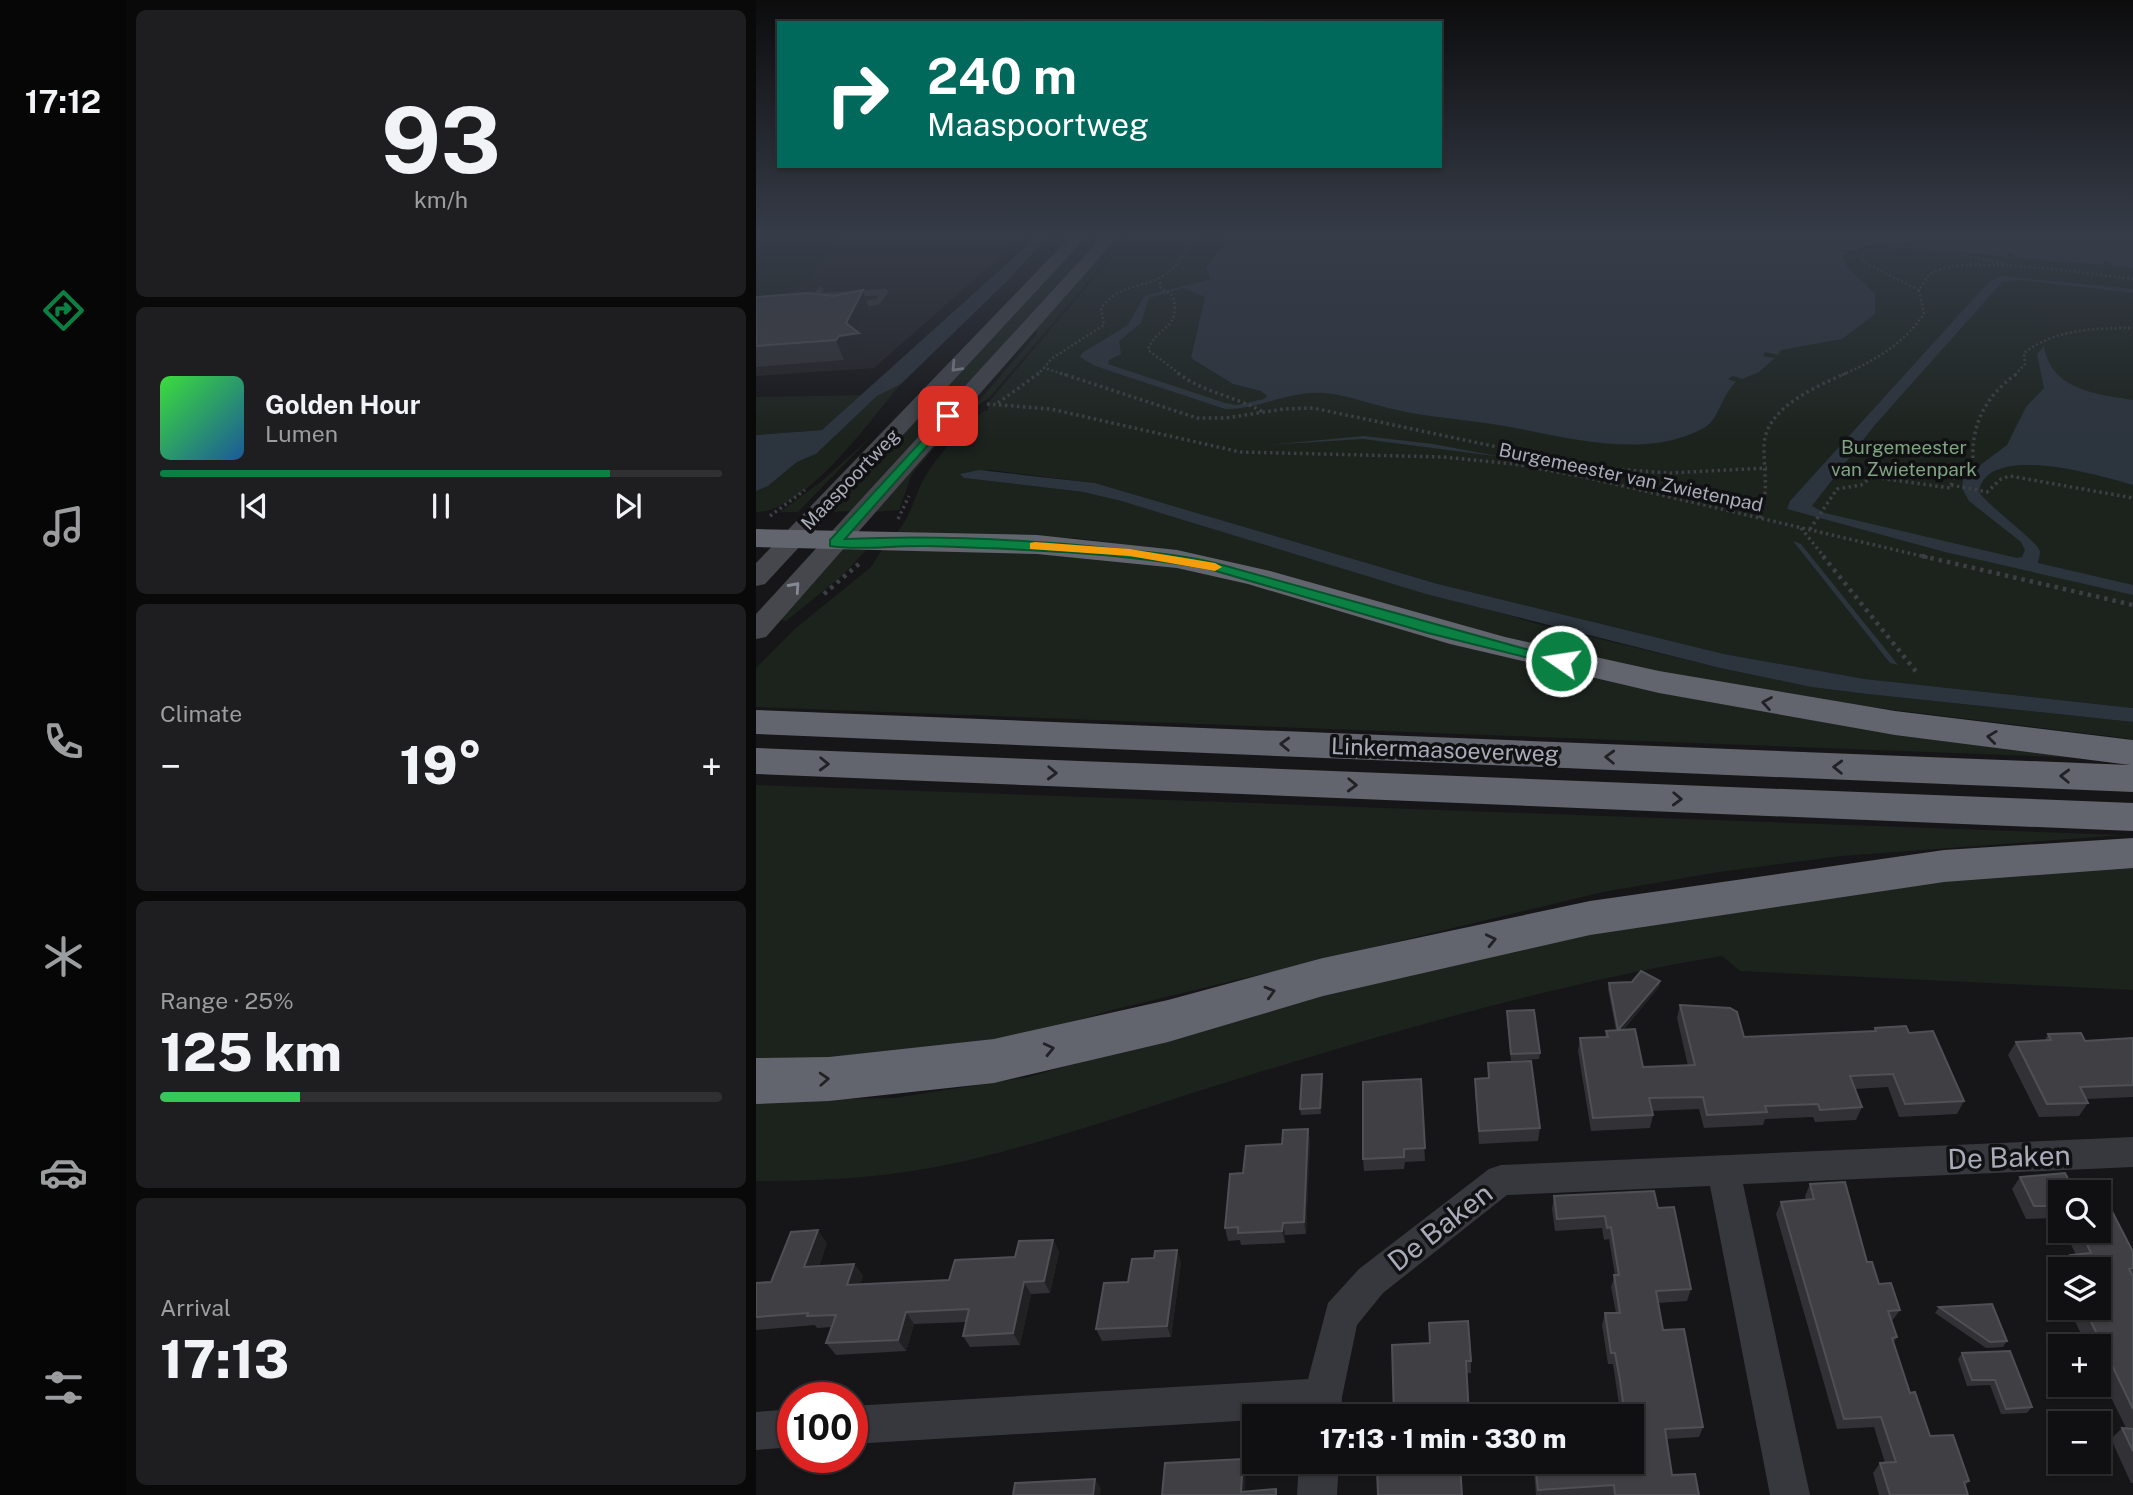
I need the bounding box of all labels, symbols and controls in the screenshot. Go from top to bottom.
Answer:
text: 240 m [927,47,1077,105]
icon: right [812,49,903,140]
text: 17:12 [25,83,101,120]
text: 93 [381,87,501,193]
text: Maaspoortweg [927,106,1149,143]
text: km/h [414,186,468,213]
icon: directions [39,286,88,335]
one-way arrow [951,359,964,372]
pin [918,386,978,446]
text: Golden Hour [265,389,420,420]
icon: arrive [929,397,967,435]
text: Lumen [265,420,338,447]
street label: Maaspoortweg [796,424,904,534]
park label: Burgemeester van Zwietenpark [1831,436,1977,480]
street label: Burgemeester van Zwietenpad [1497,438,1765,516]
icon: previous [235,487,273,525]
icon: pause [422,487,460,525]
icon: next [609,487,647,525]
icon: music [39,502,88,551]
one-way arrow [787,582,799,595]
position arrow [1524,624,1598,698]
one-way arrow [1761,696,1773,711]
text: Climate [160,700,242,727]
icon: phone [39,717,88,766]
one-way arrow [1986,730,1998,745]
street label: Linkermaasoeverweg [1331,732,1559,767]
text: 19° [400,735,482,796]
one-way arrow [1279,736,1290,751]
text: − [160,744,181,789]
text: + [701,744,722,789]
one-way arrow [1604,750,1615,765]
one-way arrow [819,756,830,771]
one-way arrow [1832,759,1843,774]
one-way arrow [1046,765,1057,780]
one-way arrow [2059,769,2070,784]
one-way arrow [1347,778,1358,793]
one-way arrow [1672,791,1683,806]
icon: climate [39,932,88,981]
one-way arrow [1485,934,1497,948]
one-way arrow [1264,986,1276,1001]
text: Range · 25% [160,987,294,1014]
text: 125 km [160,1022,342,1083]
one-way arrow [1043,1042,1055,1057]
one-way arrow [819,1071,830,1086]
street label: De Baken [1947,1138,2071,1175]
icon: car [39,1148,88,1197]
street label: De Baken [1381,1176,1498,1278]
map controls [2048,1180,2111,1474]
button: search [2048,1180,2111,1243]
button: layers [2048,1257,2111,1320]
text: Arrival [160,1294,231,1321]
text: 17:13 [160,1329,289,1390]
button: + [2048,1334,2111,1397]
icon: filters [39,1363,88,1412]
speed limit sign: 100 [777,1382,868,1473]
button: − [2048,1411,2111,1474]
text: 17:13 · 1 min · 330 m [1320,1423,1566,1454]

